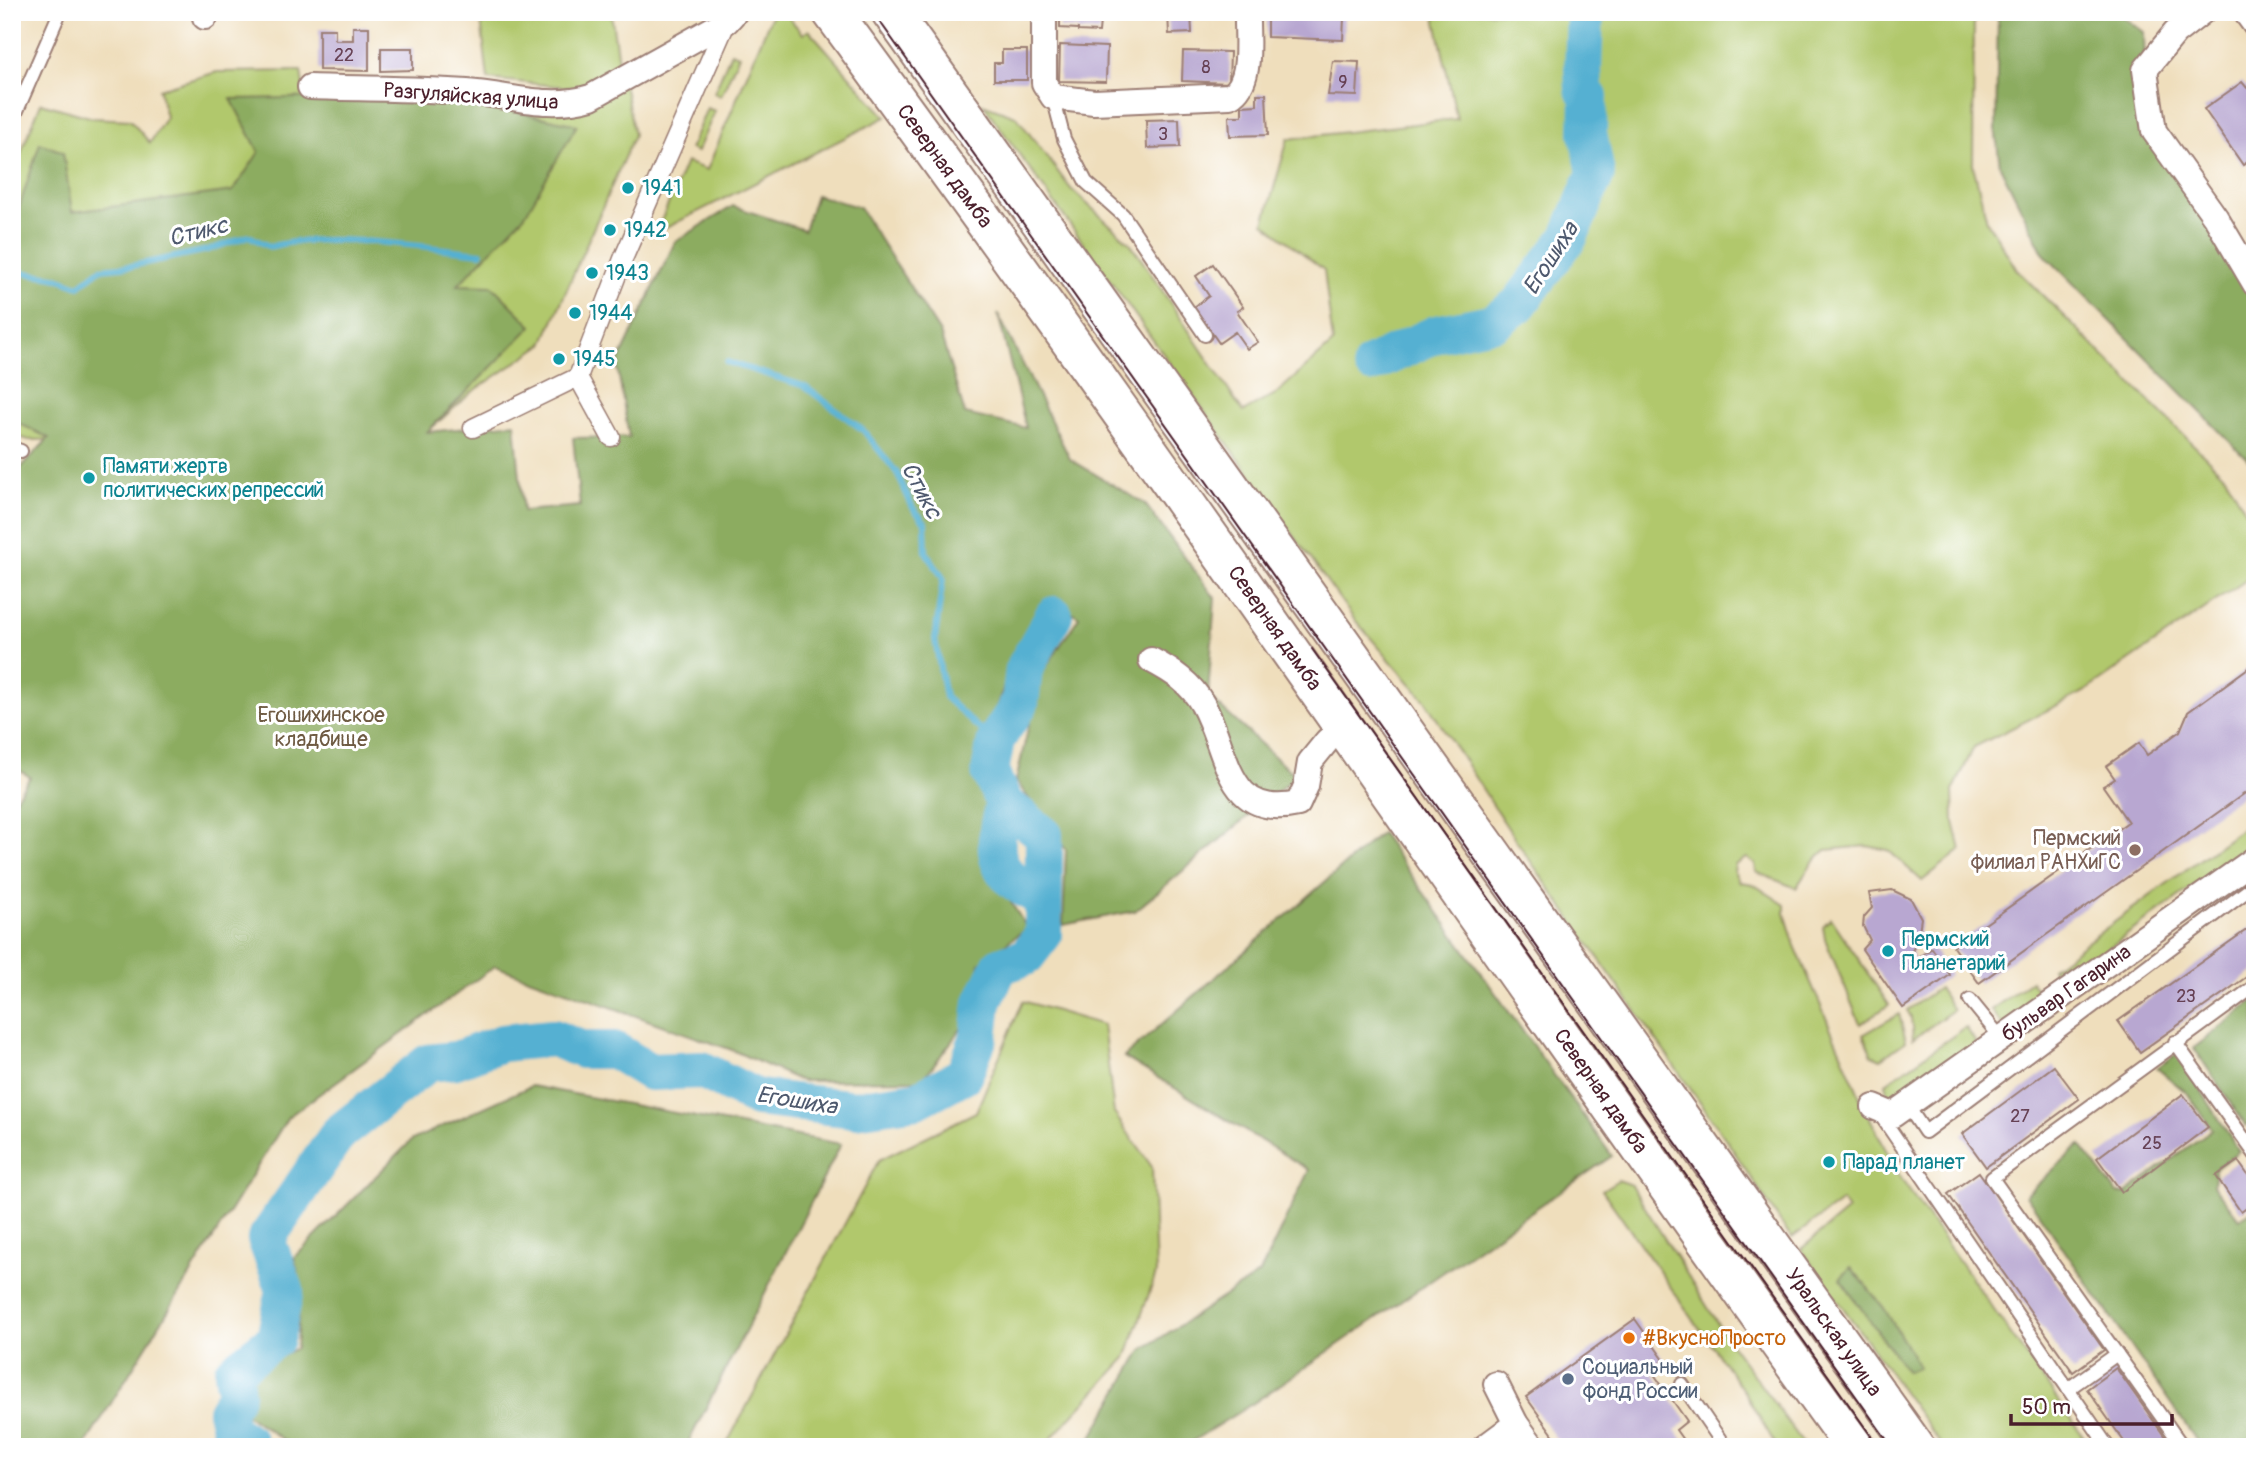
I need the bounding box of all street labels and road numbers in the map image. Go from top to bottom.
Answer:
street label: Разгуляйская улица [383,77,559,116]
street label: Северная дамба [891,99,999,234]
street label: Северная дамба [1221,560,1328,696]
street label: бульвар Гагарина [1996,939,2137,1048]
street label: Северная дамба [1547,1023,1654,1159]
street label: Уральская улица [1779,1263,1888,1402]

